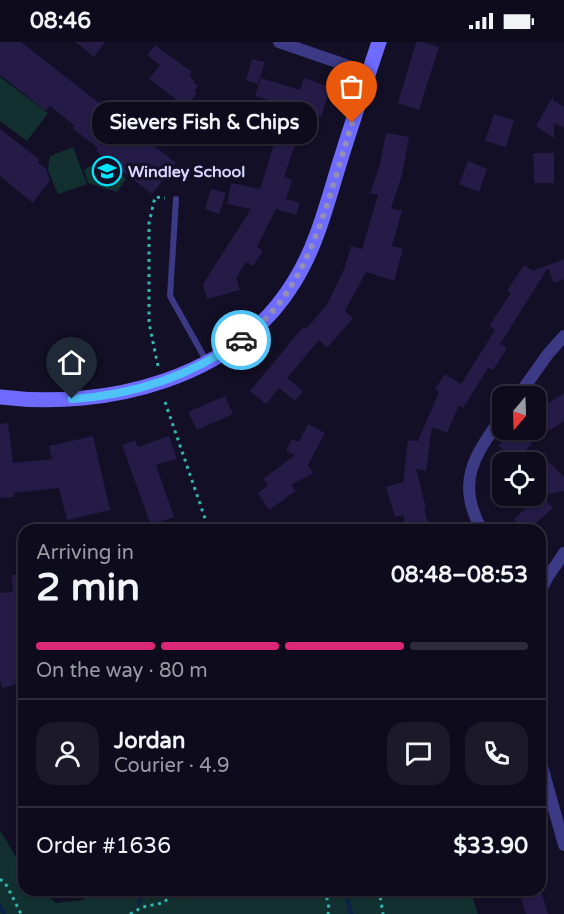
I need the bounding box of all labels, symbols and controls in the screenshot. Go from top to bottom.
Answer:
text: 08:46 [30,8,91,34]
pin [326,61,377,123]
icon: bag [335,70,368,103]
callout: Sievers Fish & Chips [91,102,316,144]
text: Sievers Fish & Chips [110,111,299,135]
school or university icon: Windley School [91,155,123,187]
place label: Windley School [128,162,245,182]
courier [211,310,271,370]
icon: car [225,324,258,357]
pin [46,337,97,399]
icon: home [55,346,88,379]
north arrow [492,386,546,440]
map controls [492,386,546,506]
button: locate [492,452,546,506]
text: Arriving in [36,541,134,565]
text: 08:48–08:53 [391,562,528,588]
text: 2 min [36,564,140,611]
text: On the way · 80 m [36,659,208,683]
button: person [36,722,99,785]
button: chat [387,722,450,785]
button: phone [465,722,528,785]
text: Jordan [114,728,185,754]
text: Courier · 4.9 [114,754,229,778]
text: Order #1636 [36,833,171,859]
text: $33.90 [453,833,528,859]

